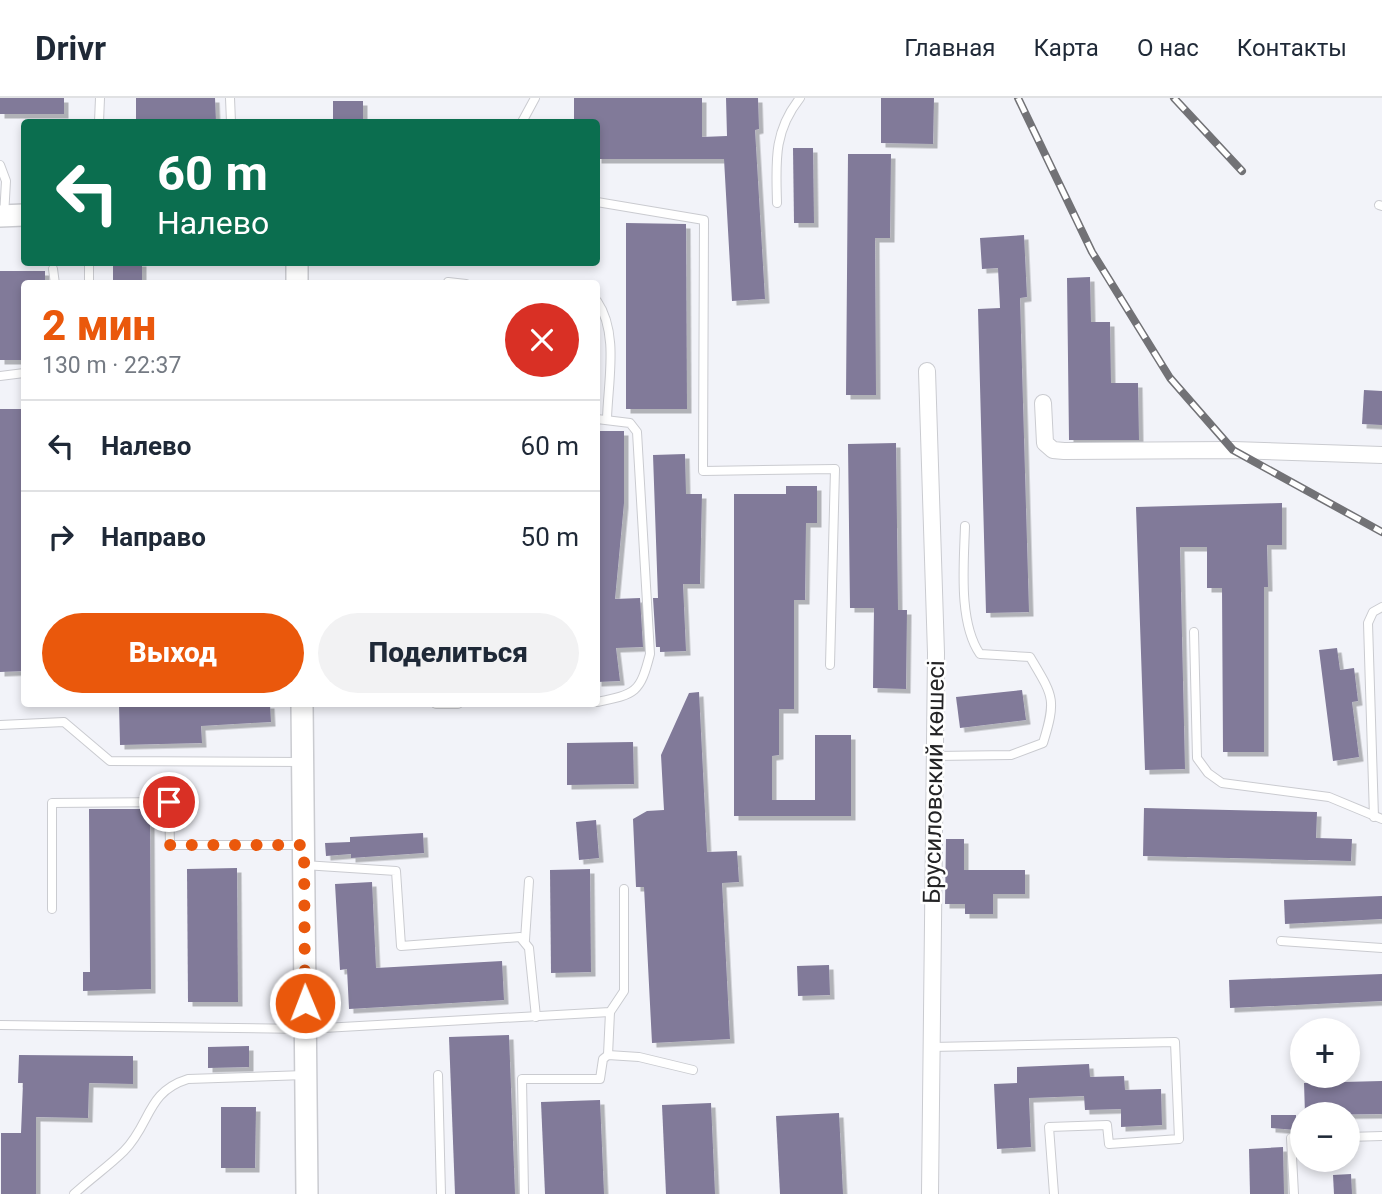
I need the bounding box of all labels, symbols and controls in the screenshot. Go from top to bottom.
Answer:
text: Drivr [35,29,106,68]
text: Главная [904,34,995,62]
text: Карта [1033,34,1099,62]
text: О нас [1137,34,1199,62]
text: Контакты [1237,34,1347,62]
text: 60 m [157,145,268,202]
icon: left [42,147,133,238]
text: Налево [157,204,269,242]
text: 2 мин [42,301,156,350]
button: close [505,303,579,377]
text: 130 m · 22:37 [42,352,181,379]
icon: left [42,427,80,465]
text: Налево [101,431,191,461]
text: 60 m [521,431,579,461]
icon: right [42,518,80,556]
text: Направо [101,522,206,552]
text: 50 m [521,522,579,552]
button: Выход [42,613,304,693]
button: Поделиться [318,613,579,693]
street label: Брусиловский көшесі [918,660,950,904]
pin [139,772,199,832]
icon: arrive [150,783,188,821]
position arrow [268,966,342,1040]
map controls [1290,1018,1360,1172]
button: + [1290,1018,1360,1088]
button: − [1290,1102,1360,1172]

